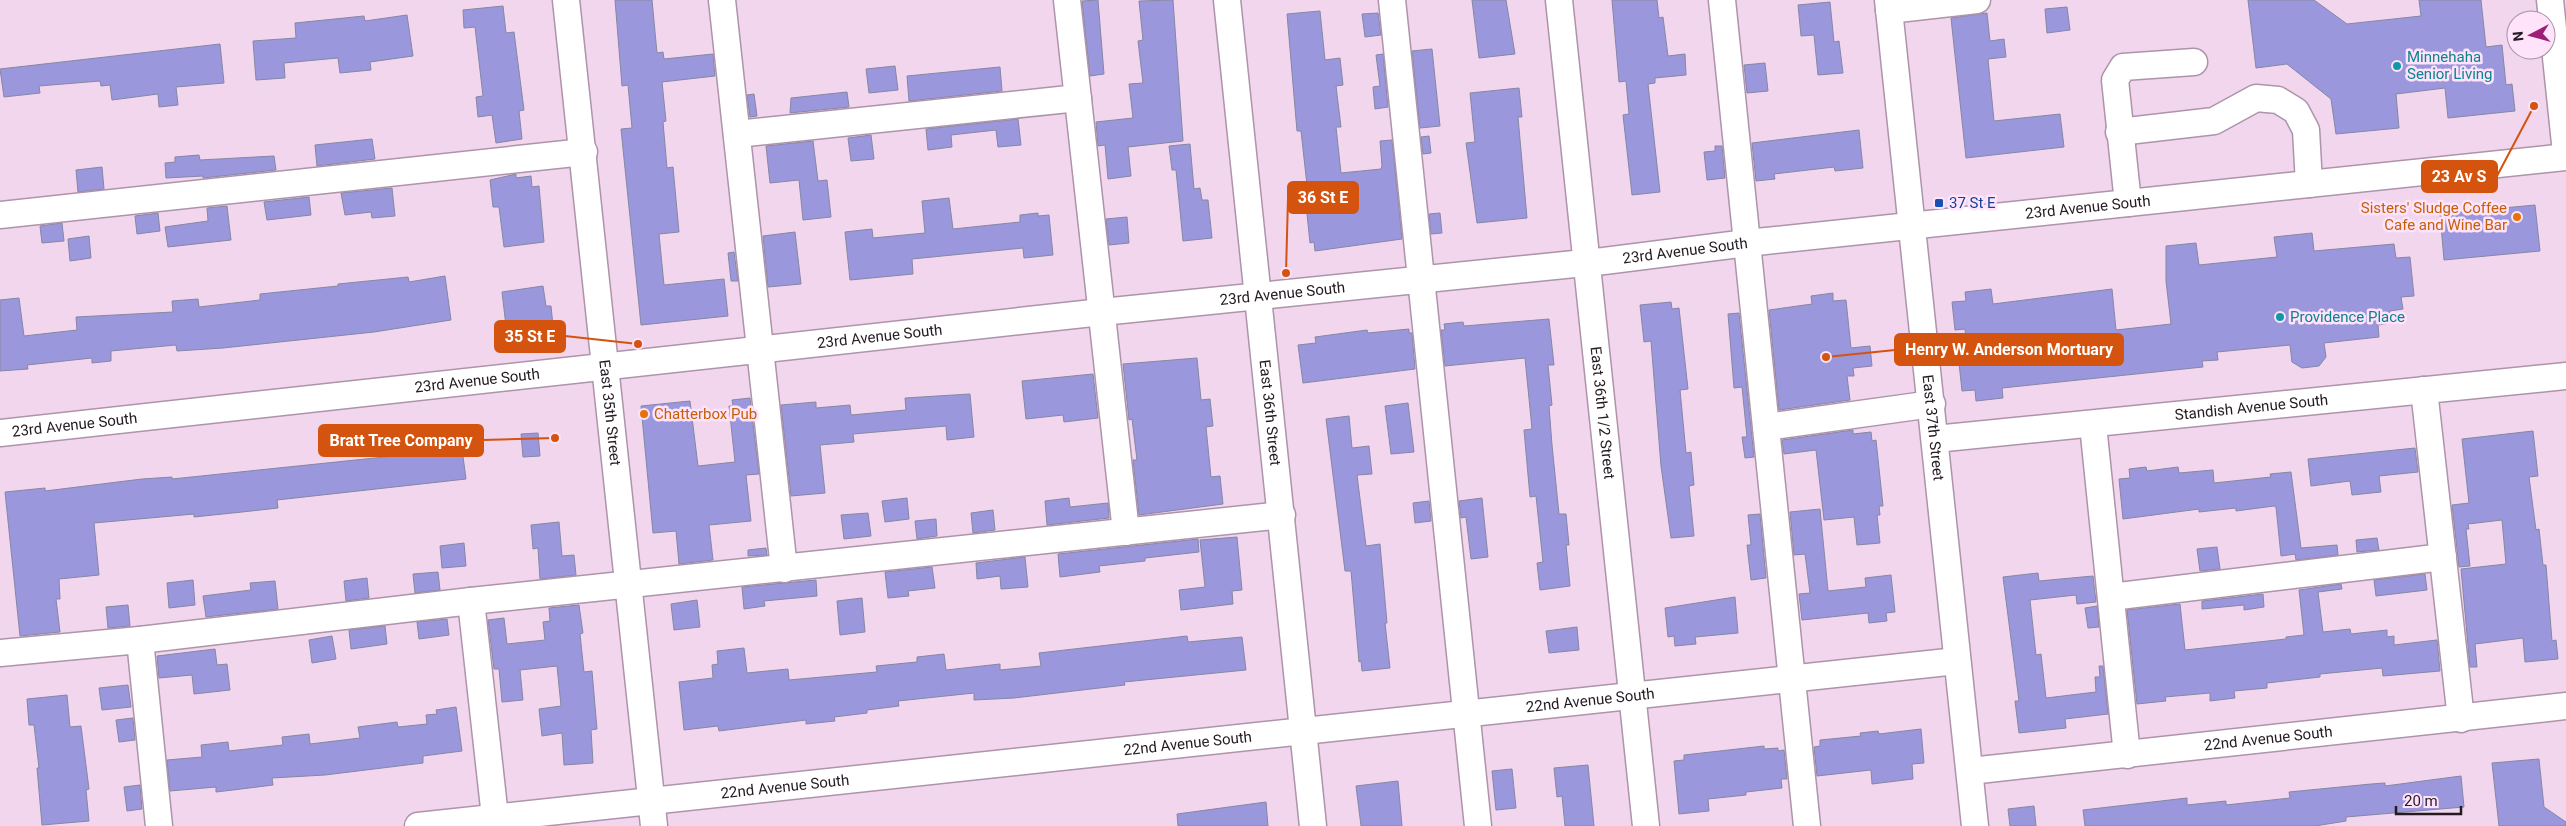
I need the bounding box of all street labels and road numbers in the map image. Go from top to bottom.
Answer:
street label: 23rd Avenue South [2024,192,2151,223]
street label: 23rd Avenue South [1622,234,1749,268]
street label: 23rd Avenue South [1219,278,1346,309]
street label: 23rd Avenue South [816,321,943,352]
street label: East 36th 1/2 Street [1587,345,1618,480]
street label: East 35th Street [595,359,625,467]
street label: East 36th Street [1256,359,1284,467]
street label: 23rd Avenue South [414,365,541,396]
street label: East 37th Street [1919,374,1948,482]
street label: Standish Avenue South [2174,391,2329,424]
street label: 23rd Avenue South [11,409,138,441]
street label: 22nd Avenue South [1525,684,1655,716]
street label: 22nd Avenue South [2203,723,2333,754]
street label: 22nd Avenue South [1122,728,1253,759]
street label: 22nd Avenue South [720,771,850,802]

